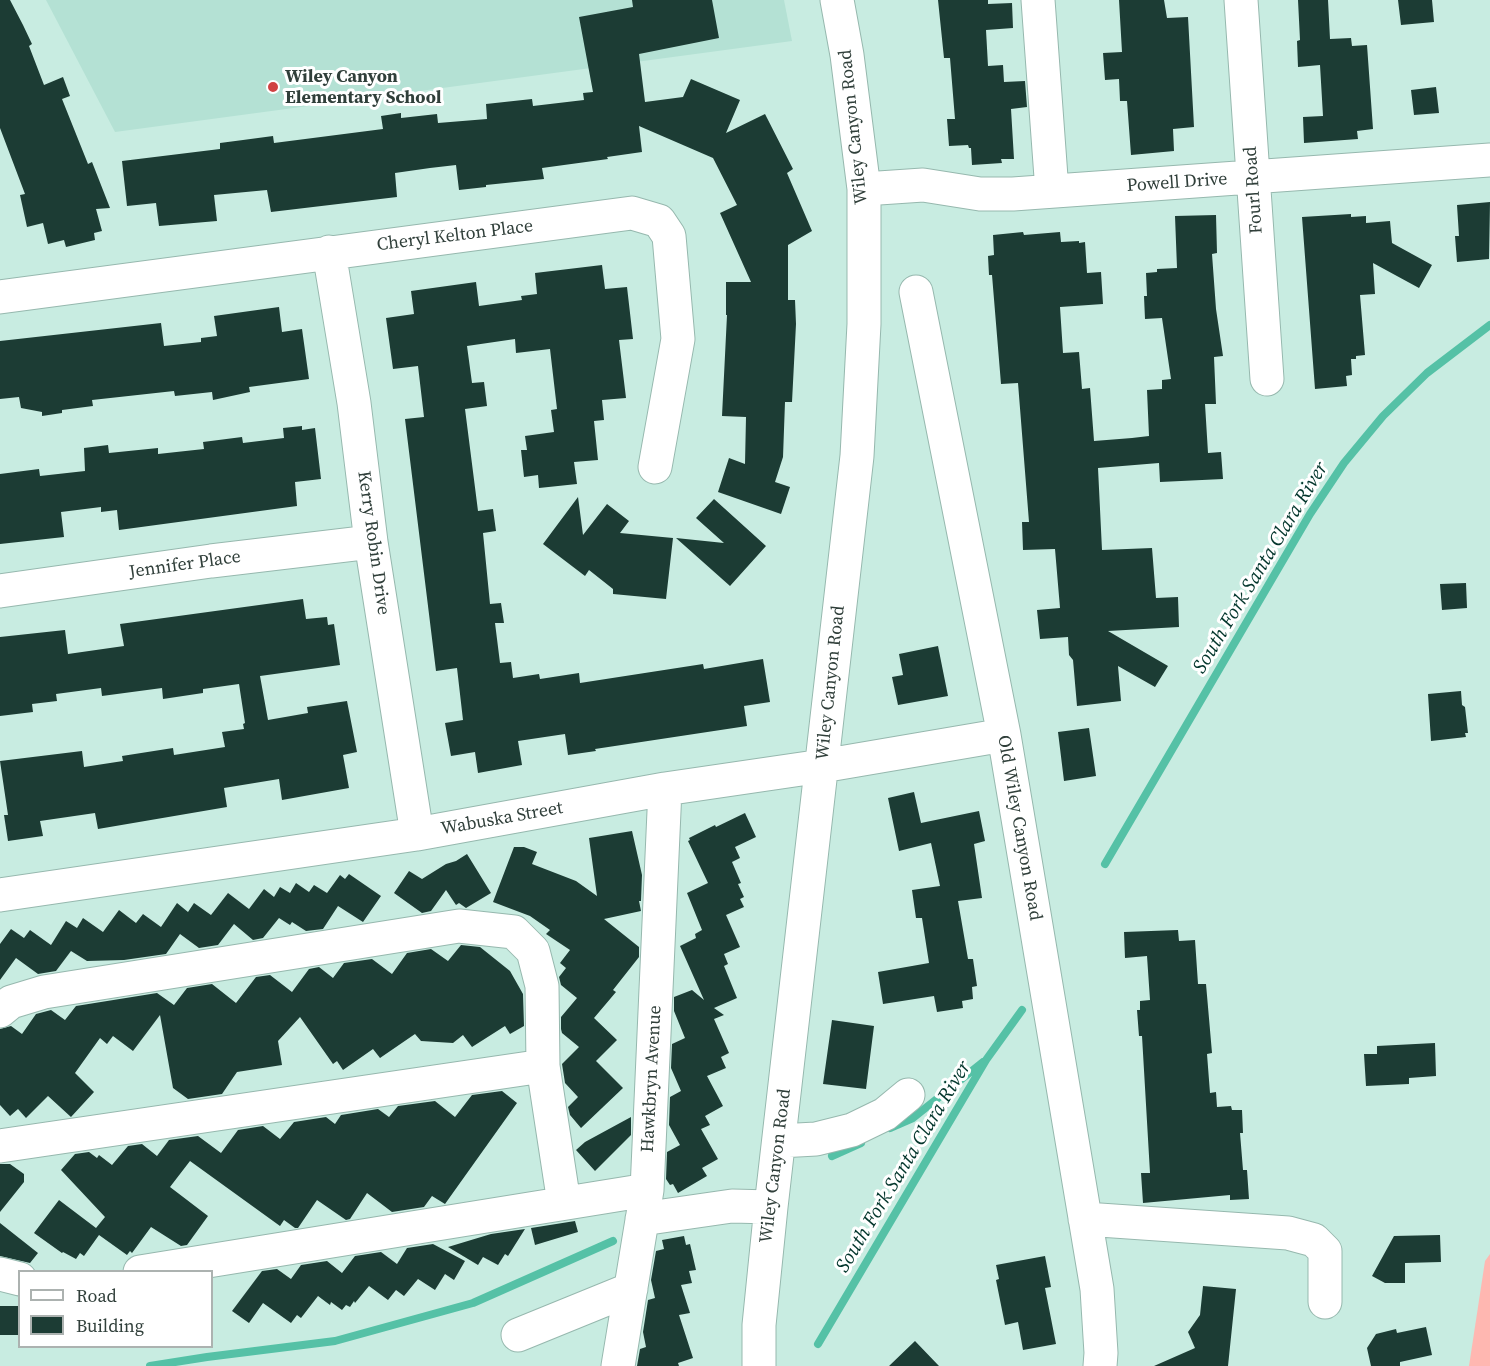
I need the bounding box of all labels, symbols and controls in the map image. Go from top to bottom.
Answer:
street label: Wiley Canyon Road [835,49,873,205]
place label: Wiley Canyon Elementary School [285,66,442,109]
marker: Wiley Canyon Elementary School [266,80,280,94]
street label: Fourl Road [1240,146,1268,234]
street label: Powell Drive [1126,169,1228,197]
street label: Cheryl Kelton Place [376,216,534,256]
water label: South Fork Santa Clara River [1188,458,1334,678]
street label: Kerry Robin Drive [352,470,394,616]
street label: Jennifer Place [128,546,242,584]
street label: Wiley Canyon Road [812,605,850,761]
street label: Old Wiley Canyon Road [992,734,1046,922]
street label: Wabuska Street [439,798,565,840]
street label: Hawkbryn Avenue [637,1005,667,1153]
water label: South Fork Santa Clara River [831,1057,977,1277]
street label: Wiley Canyon Road [756,1088,796,1244]
legend [18,1270,213,1348]
text: Road [76,1283,117,1308]
text: Building [76,1313,144,1338]

